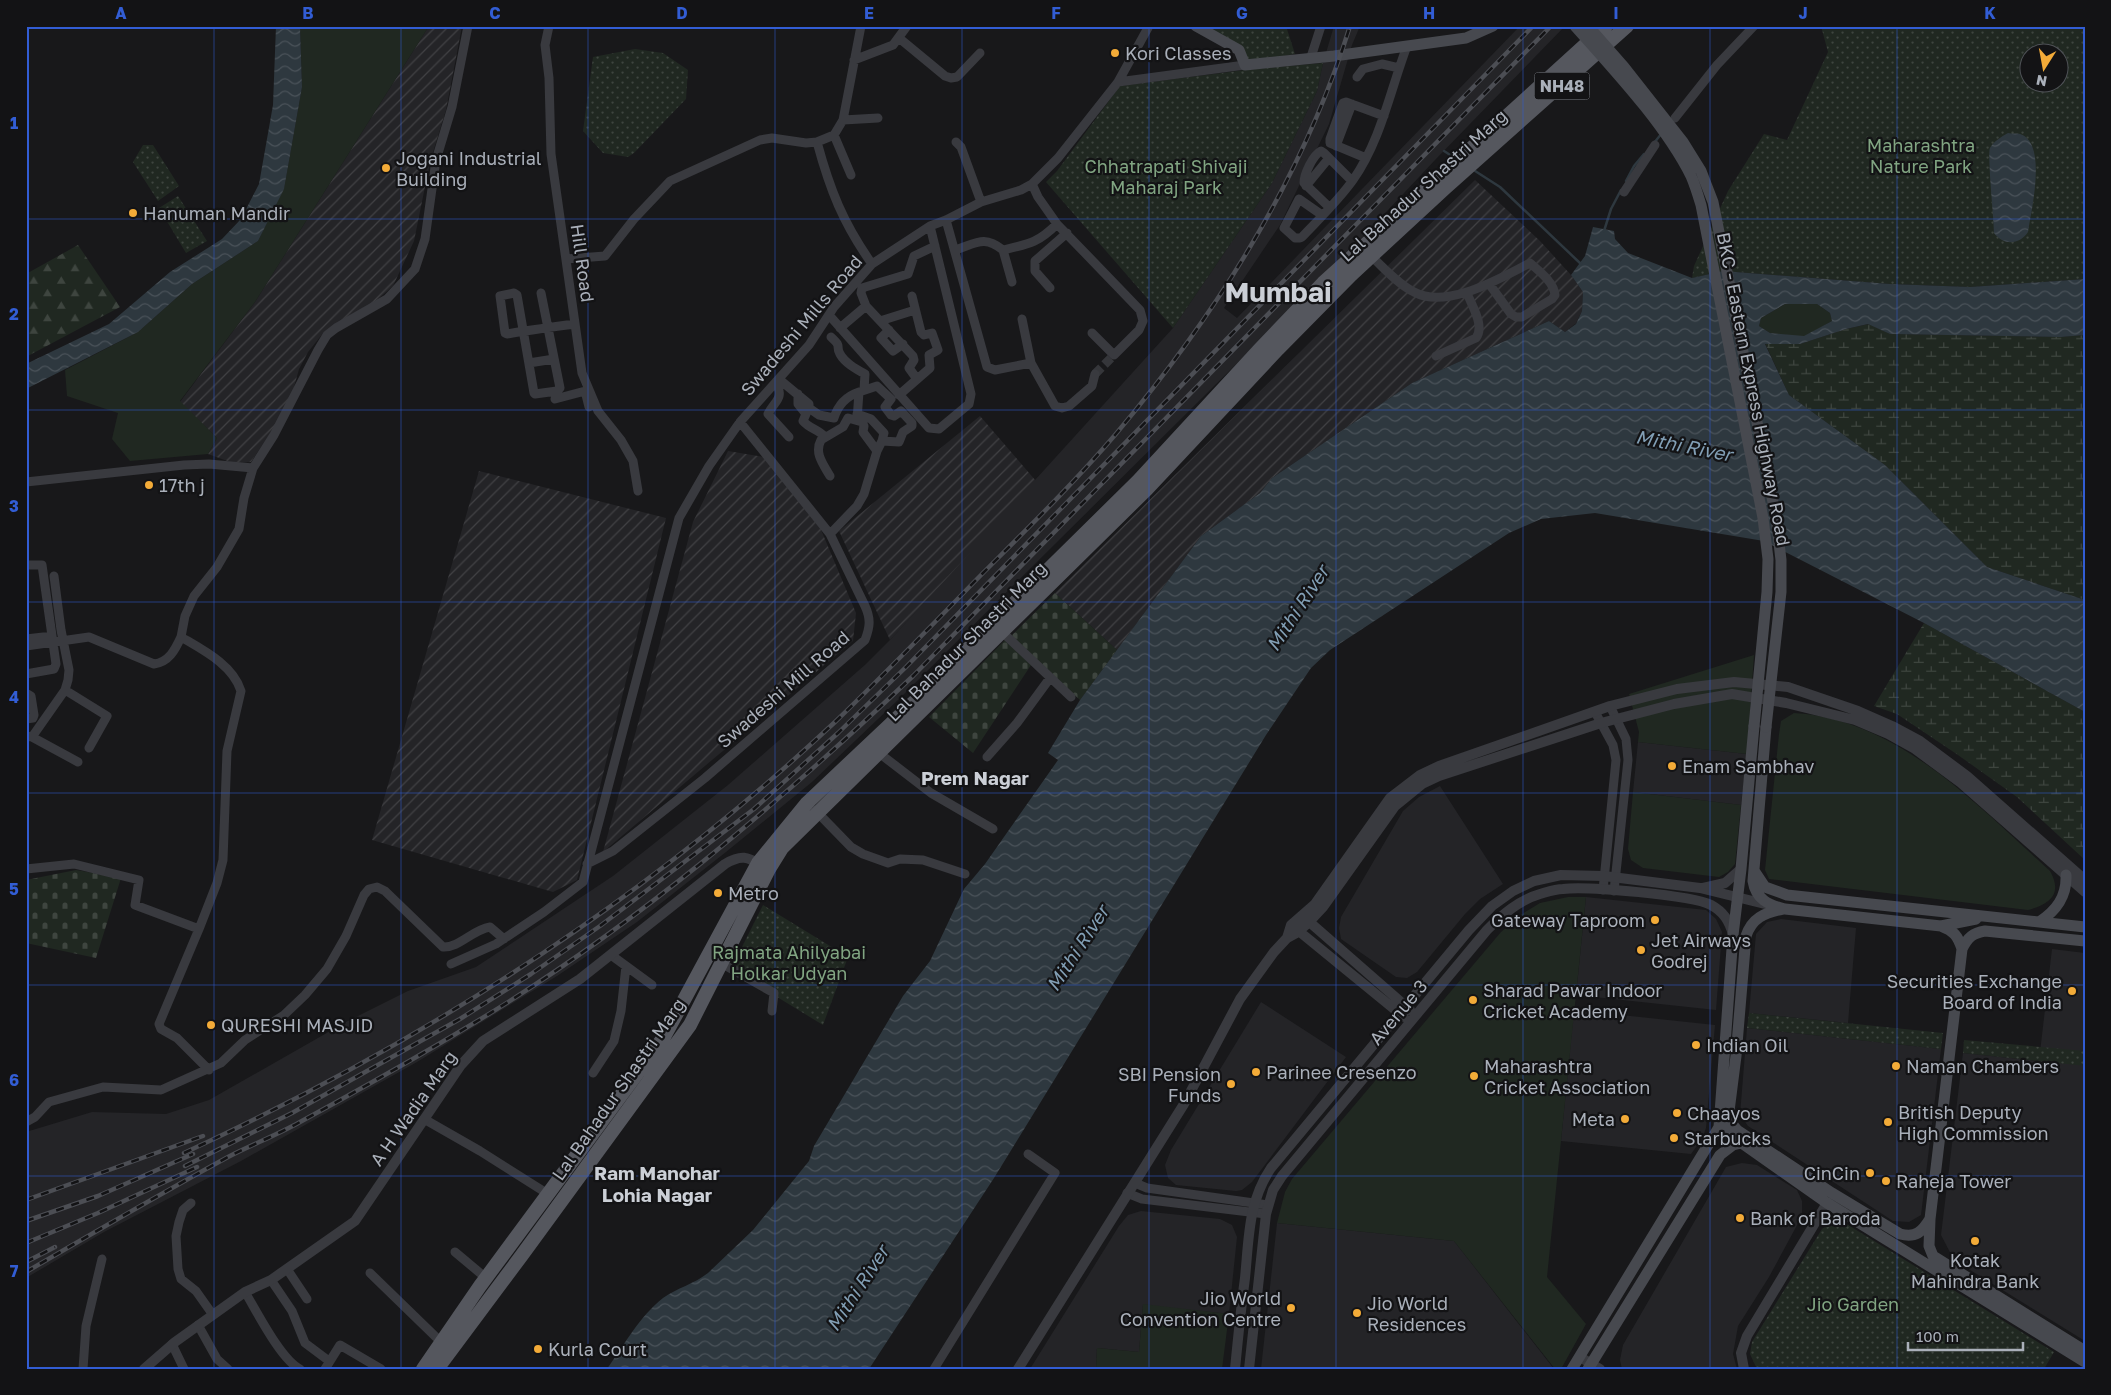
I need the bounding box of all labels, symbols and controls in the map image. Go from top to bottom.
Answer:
text: A [115,3,127,23]
text: B [302,3,314,23]
text: C [489,3,501,23]
text: D [676,3,688,23]
text: E [864,3,874,23]
text: F [1051,3,1061,23]
text: G [1236,3,1248,23]
text: H [1423,3,1435,23]
text: I [1613,3,1619,23]
text: J [1798,3,1808,23]
text: K [1984,3,1996,23]
place label: Kori Classes [1125,42,1231,64]
north arrow [2018,42,2068,92]
marker: Kori Classes [1109,47,1121,59]
road number: NH48 [1534,72,1590,100]
text: N [2035,72,2048,91]
street label: Lal Bahadur Shastri Marg [1335,104,1511,266]
text: 1 [10,113,18,133]
park label: Maharashtra Nature Park [1867,134,1975,177]
place label: Jogani Industrial Building [396,147,542,190]
park label: Chhatrapati Shivaji Maharaj Park [1085,155,1247,198]
marker: Jogani Industrial Building [380,162,392,174]
place label: Hanuman Mandir [143,202,290,224]
marker: Hanuman Mandir [127,207,139,219]
street label: Hill Road [567,223,599,303]
street label: BKC - Eastern Express Highway Road [1713,230,1795,548]
street label: Swadeshi Mills Road [736,250,866,400]
district label: Mumbai [1224,275,1332,308]
text: 2 [9,304,19,324]
water label: Mithi River [1634,424,1736,466]
place label: 17th j [159,474,205,496]
marker: 17th j [143,479,155,491]
text: 3 [9,496,19,516]
street label: Lal Bahadur Shastri Marg [881,556,1051,726]
water label: Mithi River [1261,559,1335,655]
street label: Swadeshi Mill Road [713,626,853,752]
text: 4 [9,687,19,707]
place label: Enam Sambhav [1682,755,1814,777]
marker: Enam Sambhav [1666,760,1678,772]
district label: Prem Nagar [921,766,1030,789]
text: 5 [9,879,19,899]
place label: Metro [728,882,779,904]
marker: Metro [712,887,724,899]
water label: Mithi River [1041,899,1115,995]
place label: Gateway Taproom [1491,909,1645,931]
marker: Gateway Taproom [1649,914,1661,926]
place label: Jet Airways Godrej [1651,929,1751,972]
park label: Rajmata Ahilyabai Holkar Udyan [712,941,866,984]
marker: Jet Airways Godrej [1635,944,1647,956]
place label: Securities Exchange Board of India [1887,970,2062,1013]
street label: Avenue 3 [1364,975,1432,1049]
place label: Sharad Pawar Indoor Cricket Academy [1483,979,1662,1022]
marker: Securities Exchange Board of India [2066,985,2078,997]
street label: Lal Bahadur Shastri Marg [547,994,689,1184]
marker: Sharad Pawar Indoor Cricket Academy [1467,994,1479,1006]
place label: QURESHI MASJID [221,1014,373,1036]
marker: QURESHI MASJID [205,1019,217,1031]
place label: Indian Oil [1706,1034,1788,1056]
marker: Indian Oil [1690,1039,1702,1051]
street label: A H Wadia Marg [365,1046,461,1170]
place label: Maharashtra Cricket Association [1484,1055,1650,1098]
place label: Naman Chambers [1906,1055,2059,1077]
marker: Naman Chambers [1890,1060,1902,1072]
place label: Parinee Cresenzo [1266,1061,1417,1083]
place label: SBI Pension Funds [1118,1063,1221,1106]
marker: Parinee Cresenzo [1250,1066,1262,1078]
text: 6 [9,1070,19,1090]
marker: Maharashtra Cricket Association [1468,1070,1480,1082]
marker: SBI Pension Funds [1225,1078,1237,1090]
place label: British Deputy High Commission [1898,1101,2049,1144]
place label: Chaayos [1687,1102,1760,1124]
marker: Chaayos [1671,1107,1683,1119]
place label: Meta [1572,1108,1615,1130]
marker: Meta [1619,1113,1631,1125]
marker: British Deputy High Commission [1882,1116,1894,1128]
place label: Starbucks [1684,1127,1771,1149]
marker: Starbucks [1668,1132,1680,1144]
district label: Ram Manohar Lohia Nagar [594,1161,721,1206]
place label: CinCin [1804,1162,1860,1184]
marker: CinCin [1864,1167,1876,1179]
place label: Raheja Tower [1896,1170,2011,1192]
marker: Raheja Tower [1880,1175,1892,1187]
place label: Bank of Baroda [1750,1207,1881,1229]
marker: Bank of Baroda [1734,1212,1746,1224]
marker: Kotak Mahindra Bank [1969,1235,1981,1247]
water label: Mithi River [821,1239,895,1335]
place label: Kotak Mahindra Bank [1911,1249,2039,1292]
text: 7 [10,1261,19,1281]
place label: Jio World Convention Centre [1120,1287,1281,1330]
place label: Jio World Residences [1367,1292,1466,1335]
park label: Jio Garden [1807,1293,1899,1315]
marker: Jio World Convention Centre [1285,1302,1297,1314]
marker: Jio World Residences [1351,1307,1363,1319]
scale bar [1908,1320,2024,1352]
text: 100 m [1916,1327,1959,1345]
place label: Kurla Court [548,1338,647,1360]
marker: Kurla Court [532,1343,544,1355]

